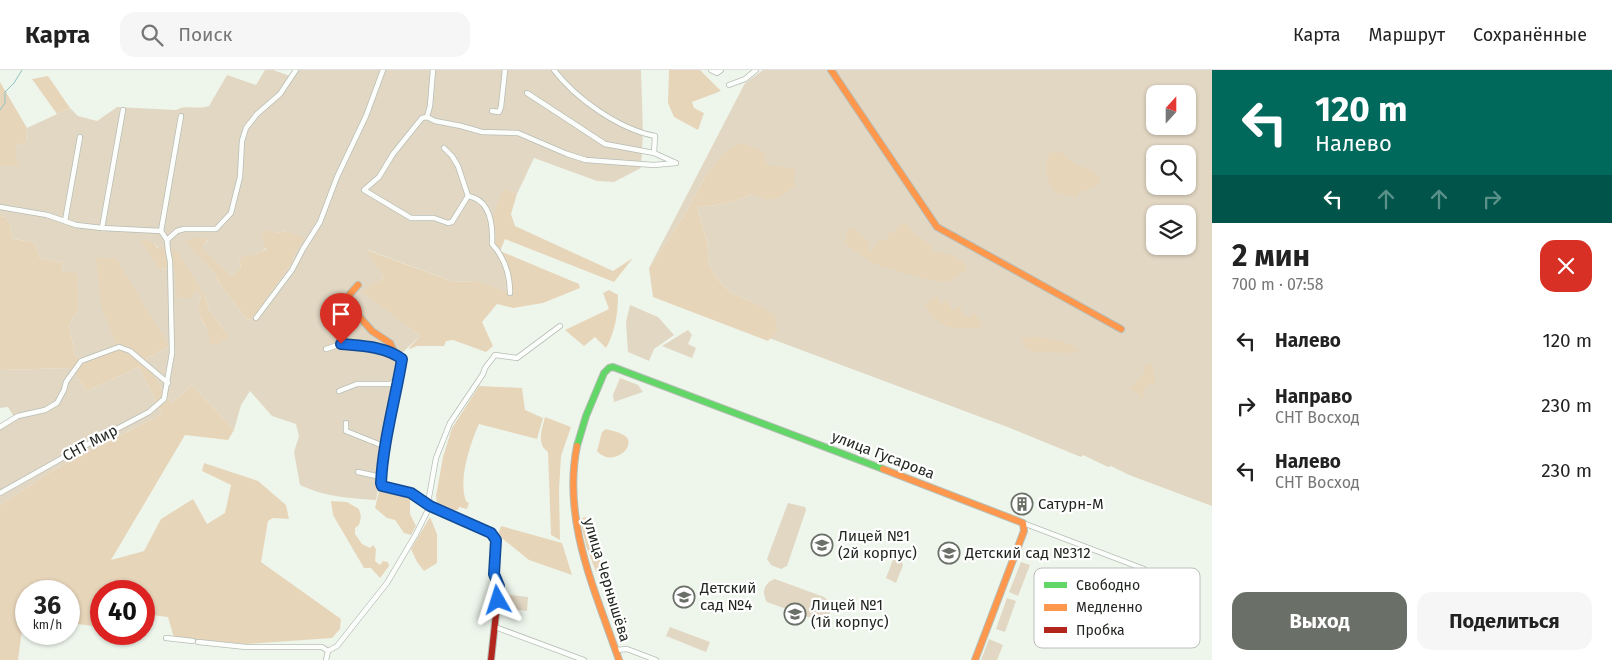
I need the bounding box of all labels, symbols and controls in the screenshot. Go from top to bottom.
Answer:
search box [120,12,470,57]
text: Карта [25,21,90,49]
icon: search [138,21,166,49]
text: Поиск [178,23,232,46]
text: Карта [1293,24,1341,46]
text: Маршрут [1369,24,1445,46]
text: Сохранённые [1473,24,1587,46]
north arrow [1146,85,1196,135]
map controls [1146,85,1196,255]
text: 120 m [1315,88,1408,130]
icon: left [1232,90,1297,155]
text: Налево [1315,130,1392,157]
button: search [1146,145,1196,195]
icon: left [1319,185,1347,213]
icon: ahead [1372,185,1400,213]
icon: ahead [1425,185,1453,213]
icon: right [1478,185,1506,213]
button: layers [1146,205,1196,255]
text: 2 мин [1232,238,1310,274]
button: close [1540,240,1592,292]
text: 700 m · 07:58 [1232,275,1324,294]
pin [320,293,362,344]
icon: arrive [327,300,355,328]
icon: left [1232,327,1260,355]
text: Налево [1275,329,1341,352]
text: 120 m [1542,329,1592,352]
text: Направо [1275,385,1352,408]
icon: right [1232,392,1260,420]
text: 230 m [1541,394,1592,417]
text: СНТ Восход [1275,408,1360,427]
street label: СНТ Мир [59,421,121,465]
street label: улица Гусарова [829,427,937,483]
text: Налево [1275,450,1341,473]
icon: left [1232,457,1260,485]
text: 230 m [1541,459,1592,482]
text: СНТ Восход [1275,473,1360,492]
building icon: Сатурн-М [1010,492,1034,516]
place label: Сатурн-М [1038,495,1104,513]
street label: улица Чернышёва [580,516,634,644]
place label: Лицей №1 (2й корпус) [838,527,917,562]
school or university icon: Лицей №1 (2й корпус) [810,533,834,557]
school or university icon: Детский сад №312 [937,541,961,565]
place label: Детский сад №312 [964,544,1091,562]
legend [1034,568,1200,648]
position arrow [471,573,523,625]
text: Свободно [1076,577,1140,594]
place label: Детский сад №4 [699,579,756,614]
speed limit sign: 40 [90,580,155,645]
school or university icon: Детский сад №4 [672,585,696,609]
text: 36 [34,591,61,621]
button: Выход [1232,592,1407,650]
button: Поделиться [1417,592,1592,650]
place label: Лицей №1 (1й корпус) [811,596,889,631]
text: Медленно [1076,599,1143,616]
school or university icon: Лицей №1 (1й корпус) [783,602,807,626]
text: km/h [33,618,62,632]
text: Пробка [1076,622,1125,639]

